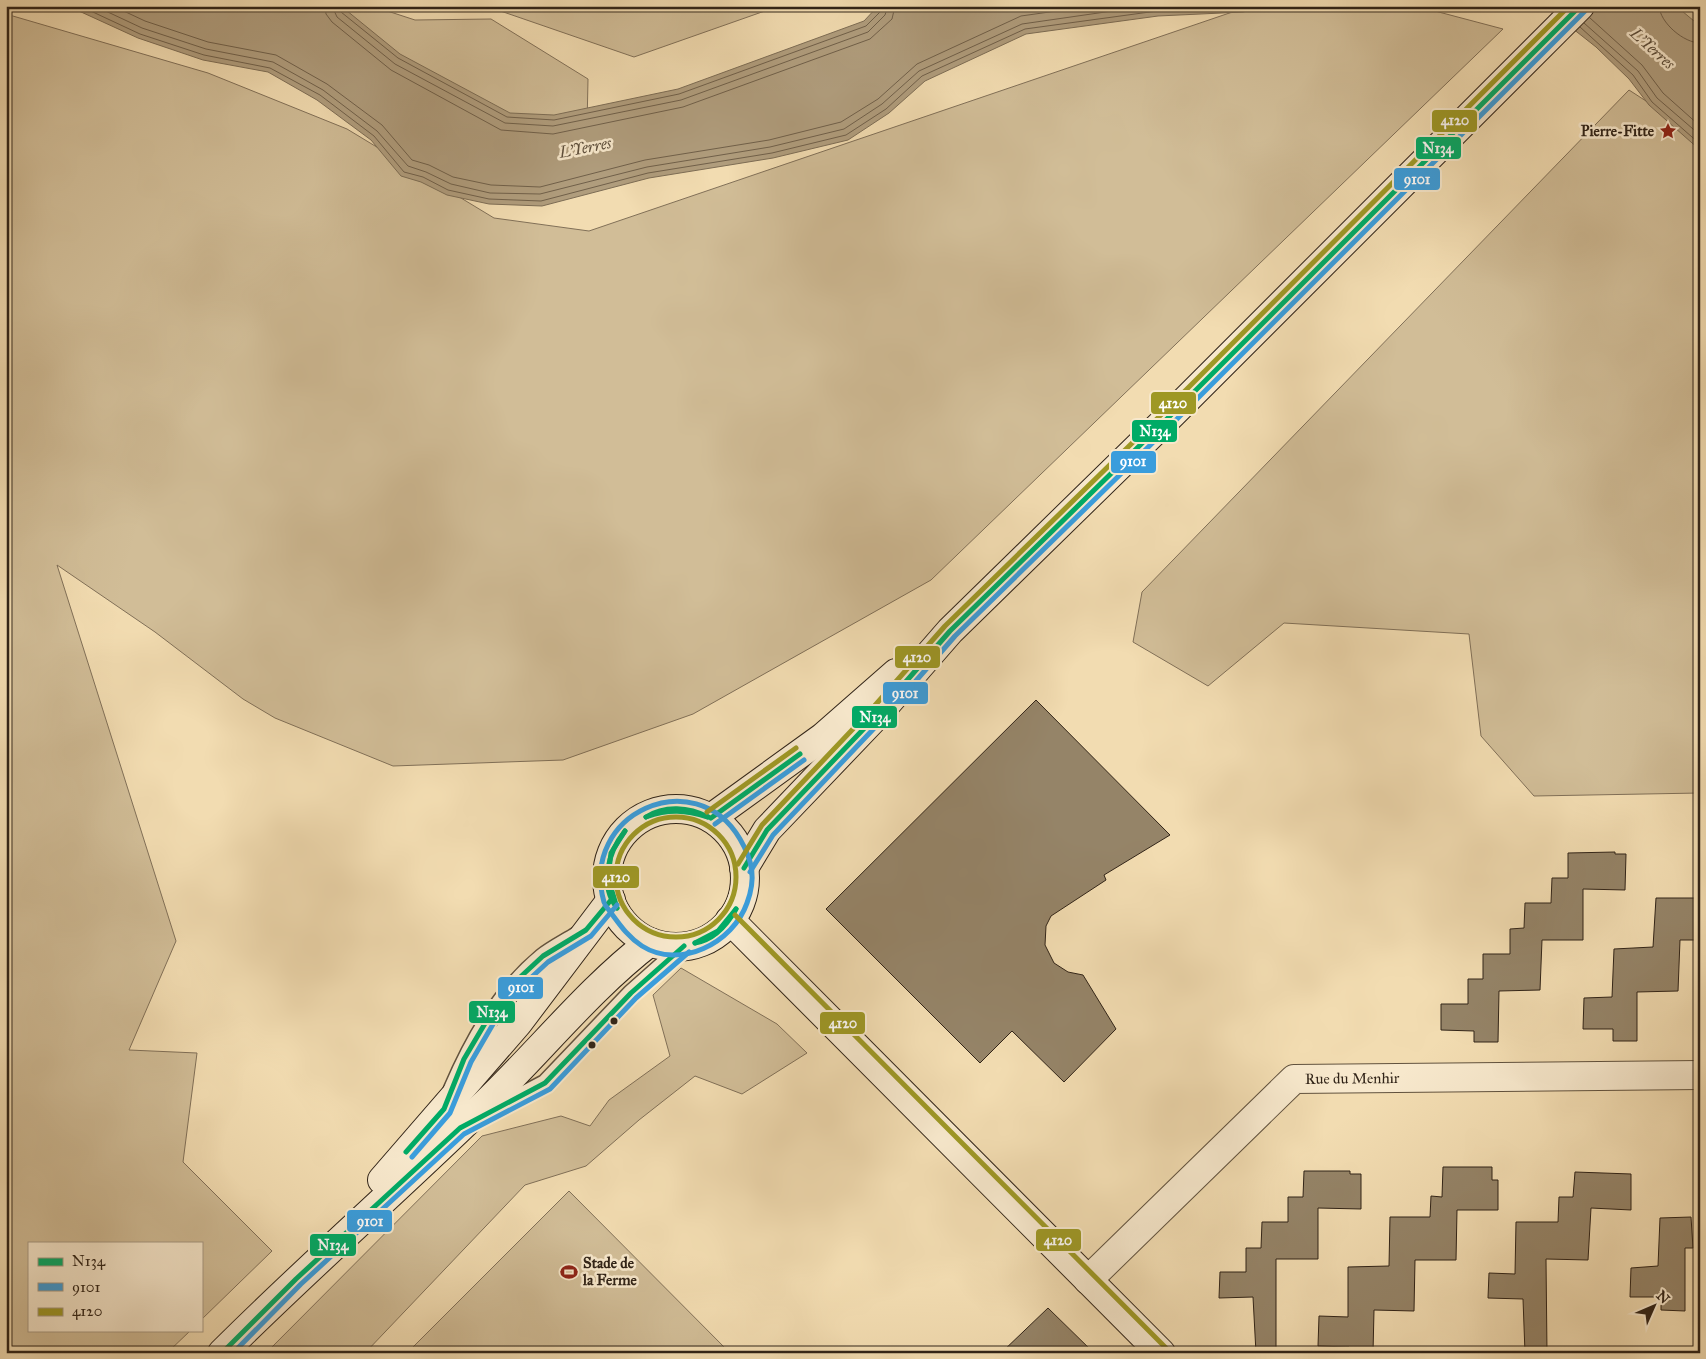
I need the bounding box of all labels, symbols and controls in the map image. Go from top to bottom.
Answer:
water label: L'Yerres [1626,23,1679,73]
line badge: 4120 [1431,109,1478,133]
text: 4120 [1441,112,1469,130]
place icon: Pierre-Fitte [1658,121,1678,141]
place label: Pierre-Fitte [1581,122,1655,140]
water label: L'Yerres [556,133,613,162]
line badge: N134 [1415,136,1462,160]
text: N134 [1423,140,1455,158]
line badge: 9101 [1393,167,1441,191]
text: 9101 [1404,171,1431,189]
line badge: 4120 [1150,391,1197,415]
text: 4120 [1159,395,1187,413]
line badge: N134 [1131,419,1178,443]
text: N134 [1140,423,1172,441]
line badge: 9101 [1110,450,1157,474]
text: 9101 [1120,453,1147,471]
line badge: 4120 [894,645,941,669]
text: 4120 [903,649,931,667]
line badge: 9101 [882,681,929,705]
text: 9101 [892,685,919,703]
line badge: N134 [851,705,898,729]
text: N134 [860,709,892,727]
line badge: 4120 [592,865,640,889]
text: 4120 [602,869,630,887]
line badge: 9101 [497,976,544,1000]
text: 9101 [508,979,535,997]
line badge: N134 [468,1000,516,1024]
text: N134 [477,1004,509,1022]
line badge: 4120 [819,1011,866,1035]
text: 4120 [829,1015,857,1033]
unlabelled marker [609,1016,619,1026]
unlabelled marker [587,1040,597,1050]
street label: Rue du Menhir [1305,1069,1400,1088]
line badge: 9101 [346,1209,393,1233]
text: 9101 [357,1213,384,1231]
line badge: 4120 [1035,1228,1082,1252]
text: 4120 [1044,1232,1072,1250]
line badge: N134 [309,1233,357,1257]
text: N134 [318,1237,350,1255]
legend [28,1242,202,1332]
text: N134 [72,1252,106,1270]
place label: Stade de la Ferme [582,1254,638,1289]
sports icon: Stade de la Ferme [559,1262,579,1282]
text: 9101 [72,1278,100,1296]
north arrow [1628,1282,1678,1332]
text: N [1653,1287,1673,1307]
text: 4120 [72,1302,102,1320]

